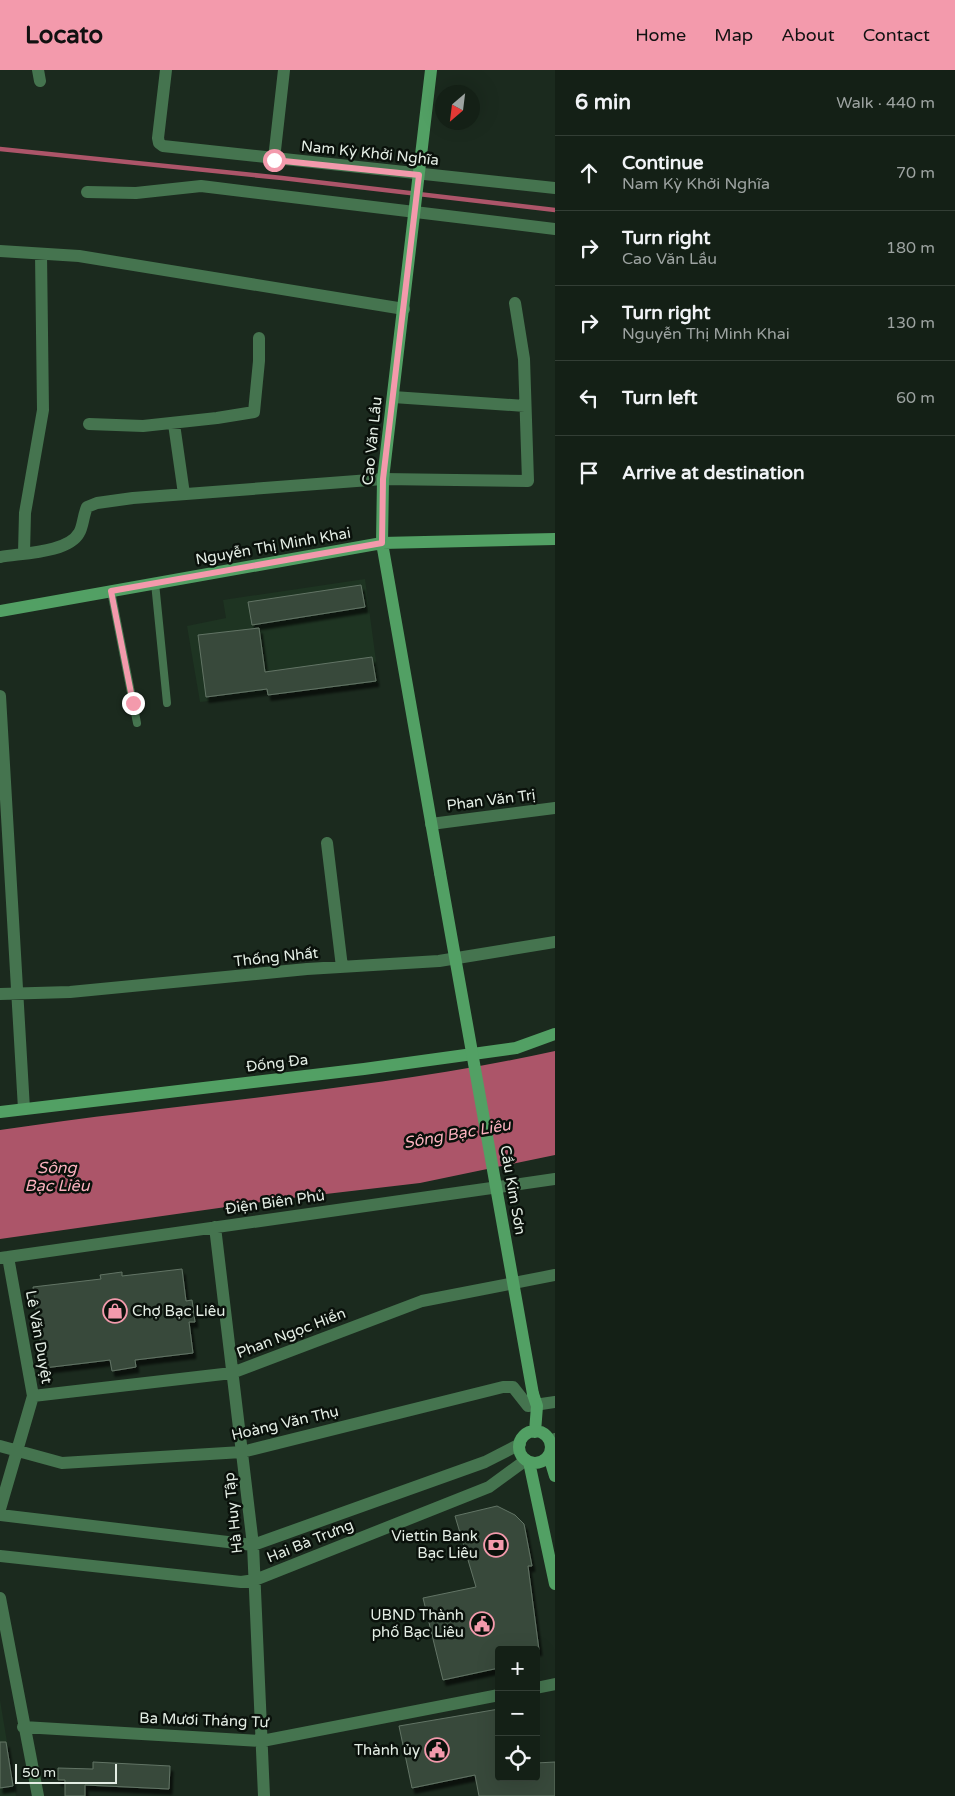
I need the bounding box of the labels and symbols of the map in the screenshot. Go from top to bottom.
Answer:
north arrow [435,85,480,130]
street label: Nam Kỳ Khởi Nghĩa [300,137,440,169]
route start [263,149,286,172]
street label: Cao Văn Lầu [358,396,386,486]
street label: Nguyễn Thị Minh Khai [194,523,352,569]
route end [122,692,145,715]
street label: Phan Văn Trị [446,786,536,814]
street label: Thống Nhất [233,944,319,970]
street label: Đống Đa [245,1050,309,1076]
water label: Sông Bạc Liêu [402,1115,513,1153]
street label: Cầu Kim Sơn [496,1144,530,1236]
water label: Sông Bạc Liêu [25,1158,91,1196]
street label: Điện Biên Phủ [224,1186,326,1218]
street label: Lê Văn Duyệt [22,1289,56,1385]
shop icon: Chợ Bạc Liêu [102,1298,128,1324]
place label: Chợ Bạc Liêu [132,1302,225,1320]
street label: Phan Ngọc Hiển [234,1304,348,1362]
street label: Hoàng Văn Thụ [230,1402,340,1444]
street label: Hà Huy Tập [220,1471,246,1555]
street label: Hai Bà Trưng [264,1515,356,1567]
place label: Viettin Bank Bạc Liêu [391,1527,478,1562]
bank icon: Viettin Bank Bạc Liêu [483,1532,509,1558]
place label: UBND Thành phố Bạc Liêu [370,1606,464,1641]
public building icon: UBND Thành phố Bạc Liêu [469,1611,495,1637]
street label: Ba Mươi Tháng Tư [139,1709,271,1731]
public building icon: Thành ủy [424,1737,450,1763]
place label: Thành ủy [354,1741,420,1759]
scale bar [15,1761,118,1784]

